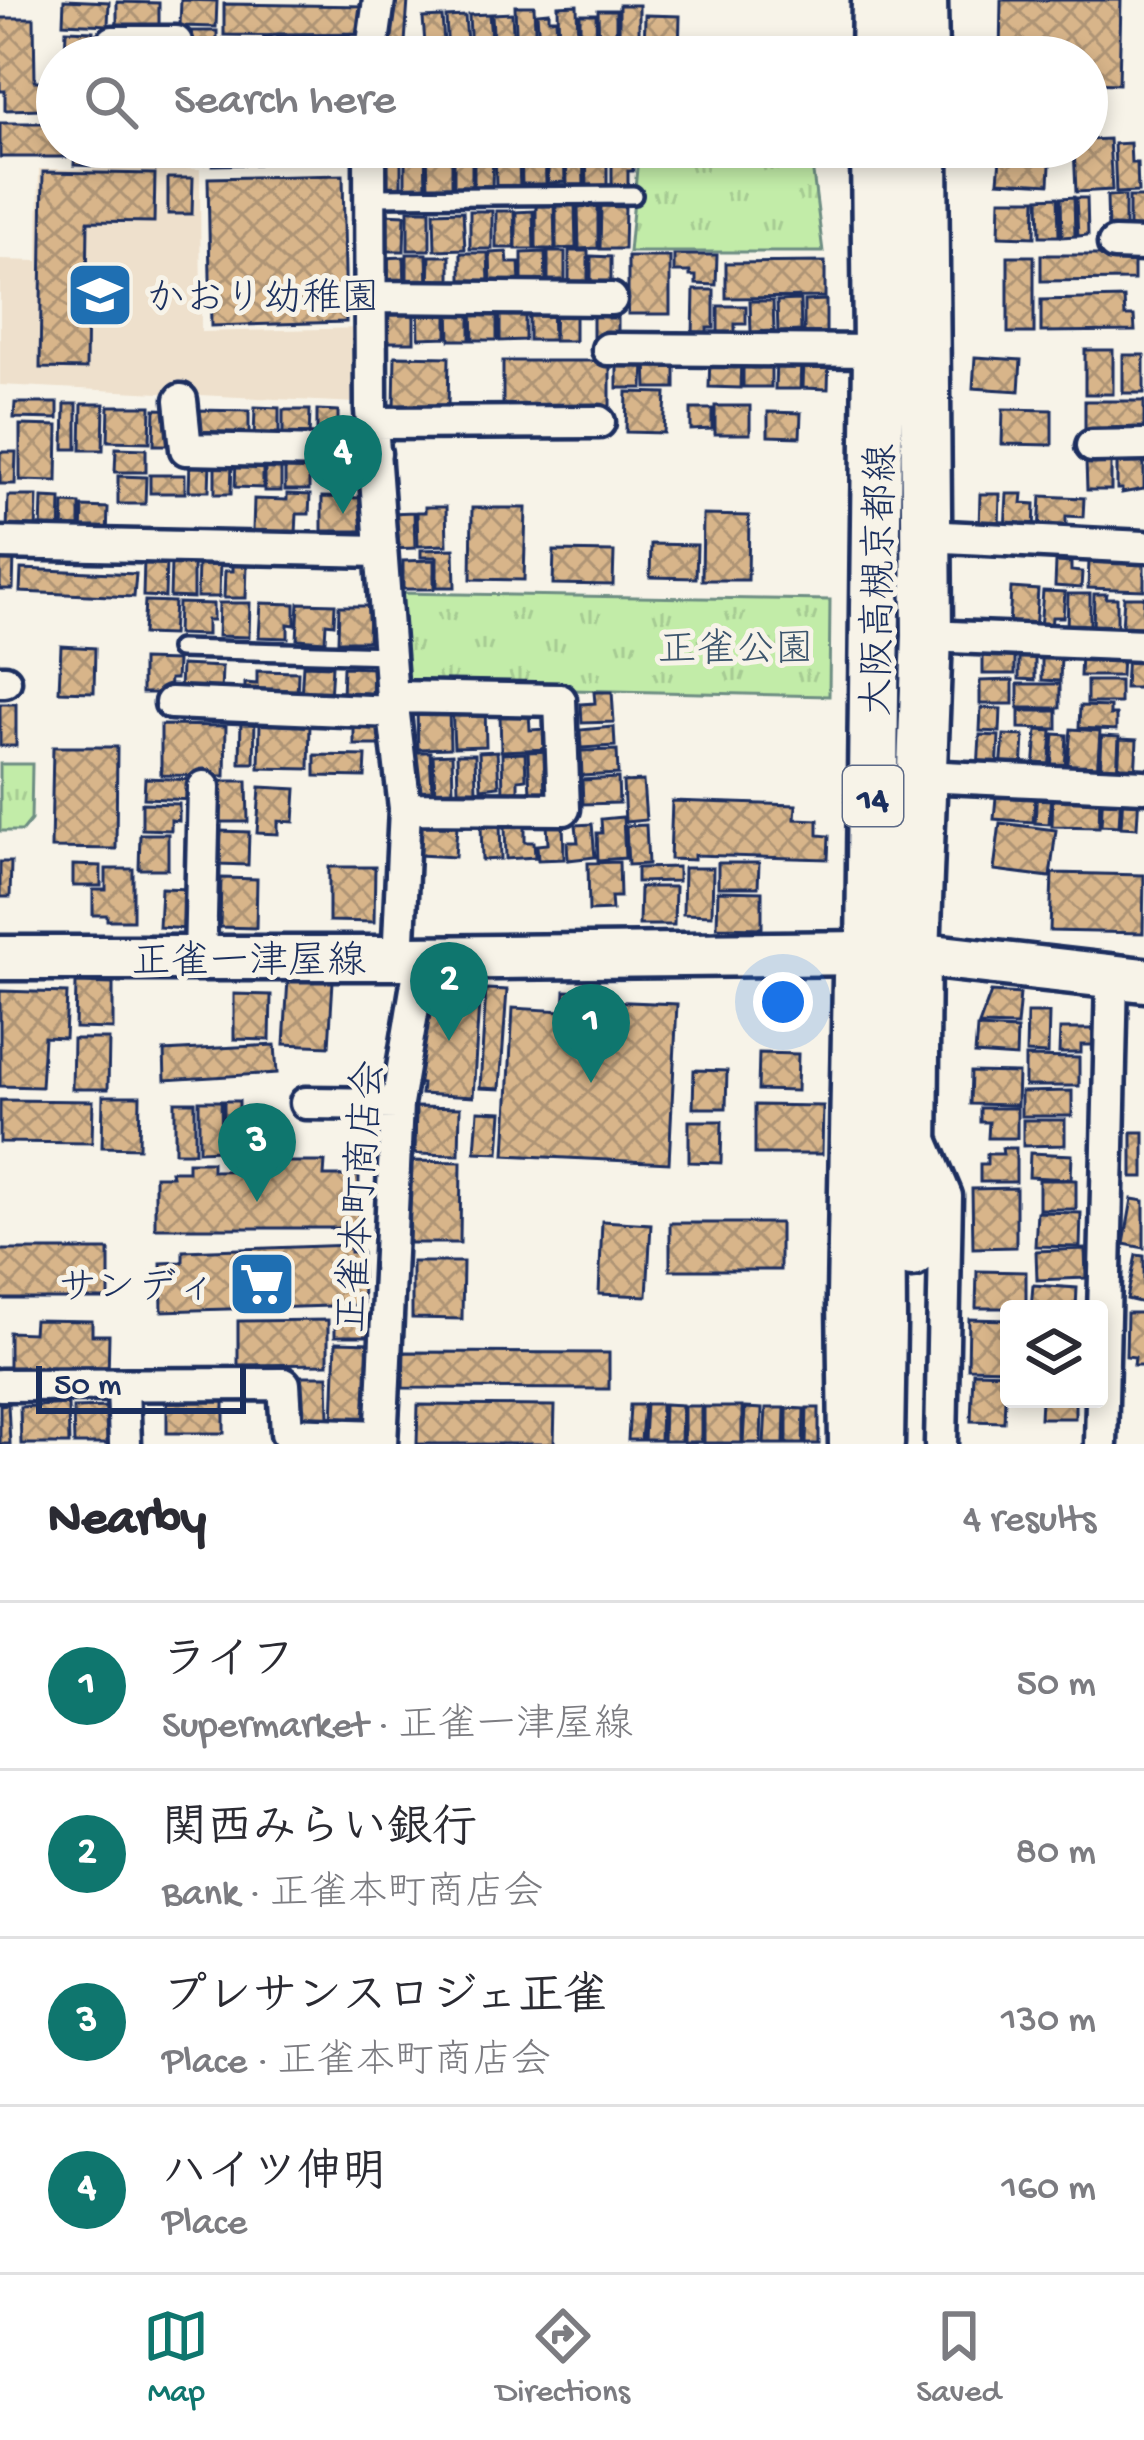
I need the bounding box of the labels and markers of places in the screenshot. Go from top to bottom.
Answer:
school or university icon: かおり幼稚園 [65,260,135,330]
place label: かおり幼稚園 [146,277,380,325]
pin: 4 [304,415,382,514]
pin: 2 [410,942,488,1041]
pin: 1 [552,984,630,1083]
pin: 3 [218,1103,296,1202]
supermarket icon: サンディ [227,1249,297,1319]
place label: サンディ [58,1268,216,1314]

